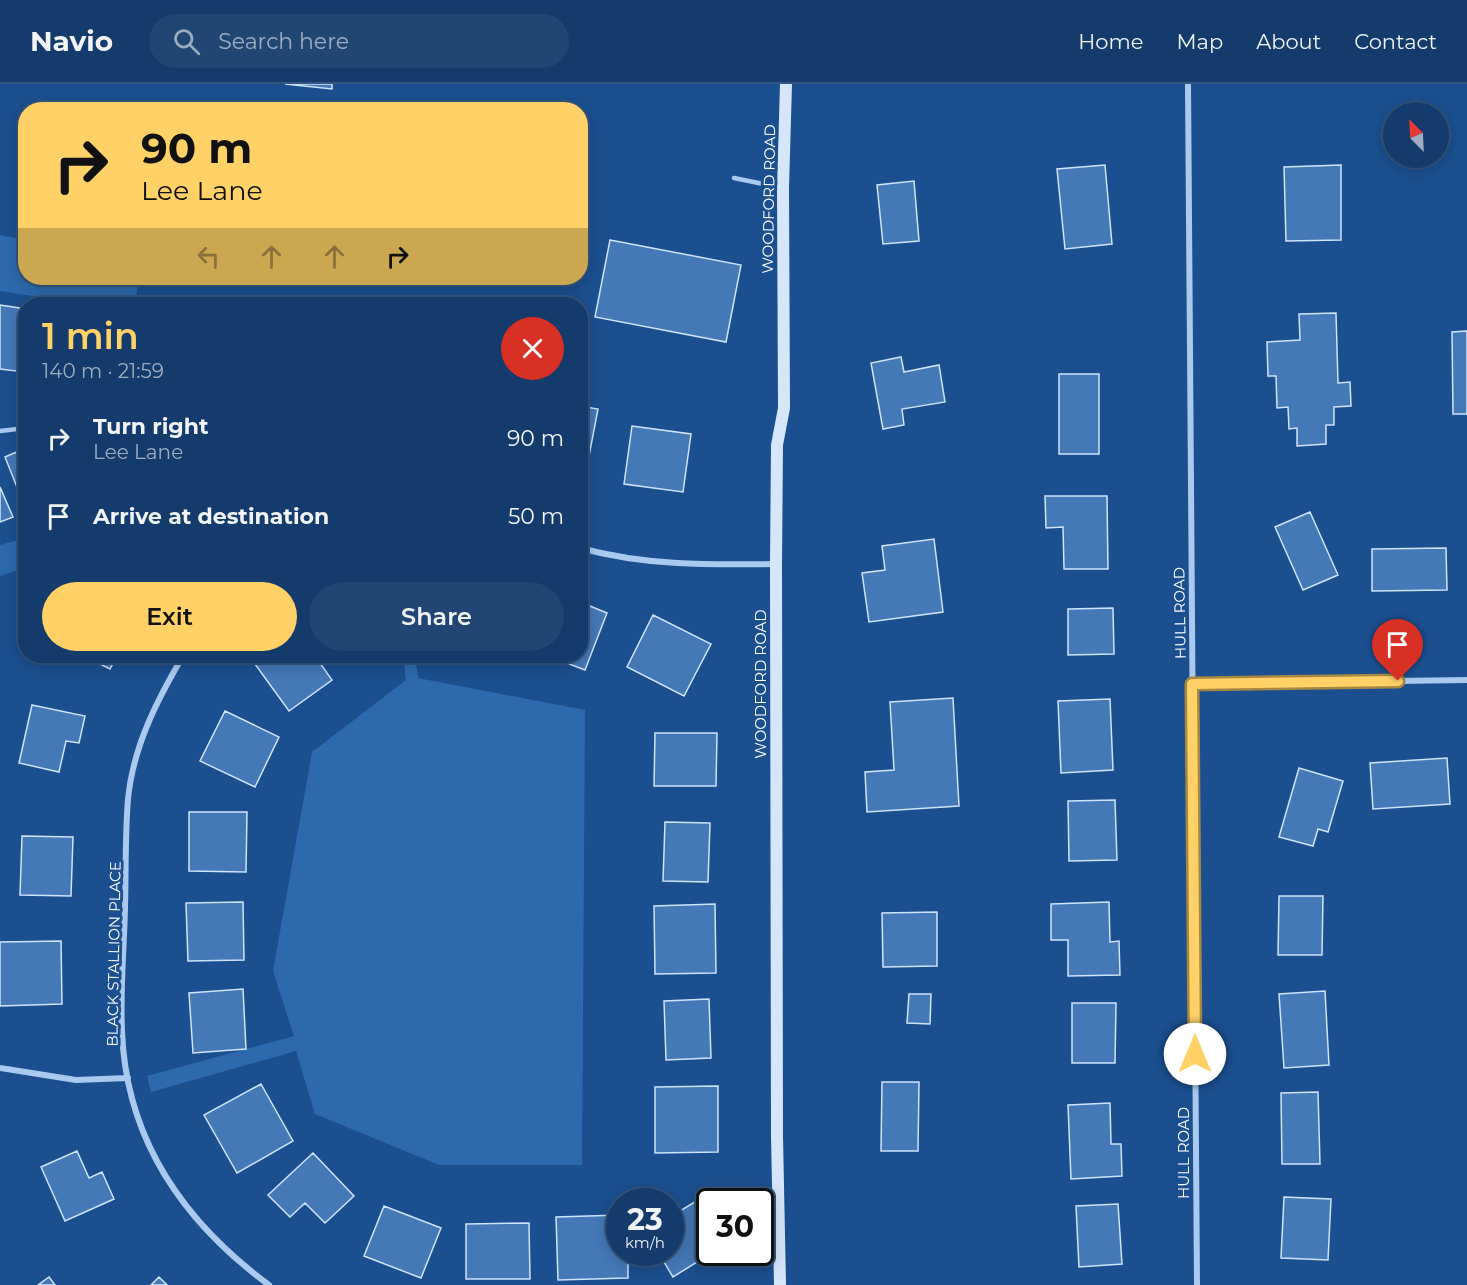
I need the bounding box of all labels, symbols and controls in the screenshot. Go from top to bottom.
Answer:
search box [149,14,569,68]
text: Navio [30,24,113,58]
icon: search [170,25,203,58]
text: Search here [218,28,349,55]
text: Home [1078,29,1143,54]
text: Map [1176,29,1223,54]
text: About [1256,29,1321,54]
text: Contact [1354,29,1437,54]
north arrow [1383,102,1449,168]
map controls [1383,102,1449,168]
text: 90 m [141,122,252,174]
street label: WOODFORD ROAD [758,124,779,274]
icon: right [42,126,120,204]
text: Lee Lane [141,174,263,207]
icon: left [192,240,225,273]
icon: ahead [255,240,288,273]
icon: ahead [318,240,351,273]
icon: right [381,240,414,273]
text: 1 min [42,314,139,358]
button: close [501,317,564,380]
text: 140 m · 21:59 [42,359,164,383]
text: Turn right [93,413,208,440]
icon: right [42,422,75,455]
text: 90 m [507,425,564,452]
text: Lee Lane [93,440,183,464]
icon: arrive [42,500,75,533]
text: Arrive at destination [93,503,329,530]
text: 50 m [508,503,564,530]
street label: HULL ROAD [1169,567,1190,659]
button: Exit [42,582,297,651]
button: Share [309,582,564,651]
street label: WOODFORD ROAD [751,609,770,759]
pin [1372,619,1423,681]
icon: arrive [1381,628,1414,661]
street label: BLACK STALLION PLACE [102,861,125,1047]
position arrow [1163,1022,1227,1086]
street label: HULL ROAD [1174,1107,1193,1199]
speed limit sign: 30 [696,1188,774,1266]
text: 23 [627,1201,663,1238]
text: km/h [625,1233,665,1252]

